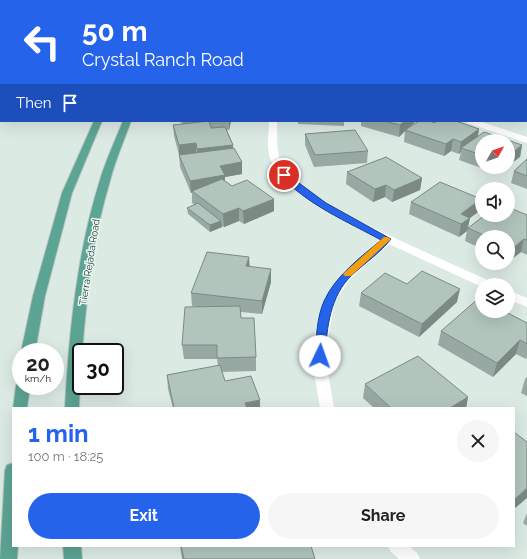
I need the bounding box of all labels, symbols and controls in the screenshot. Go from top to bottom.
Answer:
text: 50 m [82,15,148,48]
icon: left [16,16,68,68]
text: Crystal Ranch Road [82,49,244,70]
icon: arrive [59,92,81,114]
text: Then [16,94,51,112]
north arrow [475,134,515,174]
map controls [475,134,515,318]
pin [267,158,301,192]
icon: arrive [273,164,295,186]
button: sound [475,182,515,222]
street label: Tierra Rejada Road [77,218,102,306]
button: search [475,230,515,270]
button: layers [475,278,515,318]
position arrow [299,335,341,377]
speed limit sign: 30 [72,343,124,395]
text: 20 [26,352,50,376]
text: km/h [25,373,51,384]
text: 1 min [28,419,89,448]
button: close [457,420,499,462]
text: 100 m · 18:25 [28,449,103,464]
button: Exit [28,493,260,539]
button: Share [268,493,499,539]

